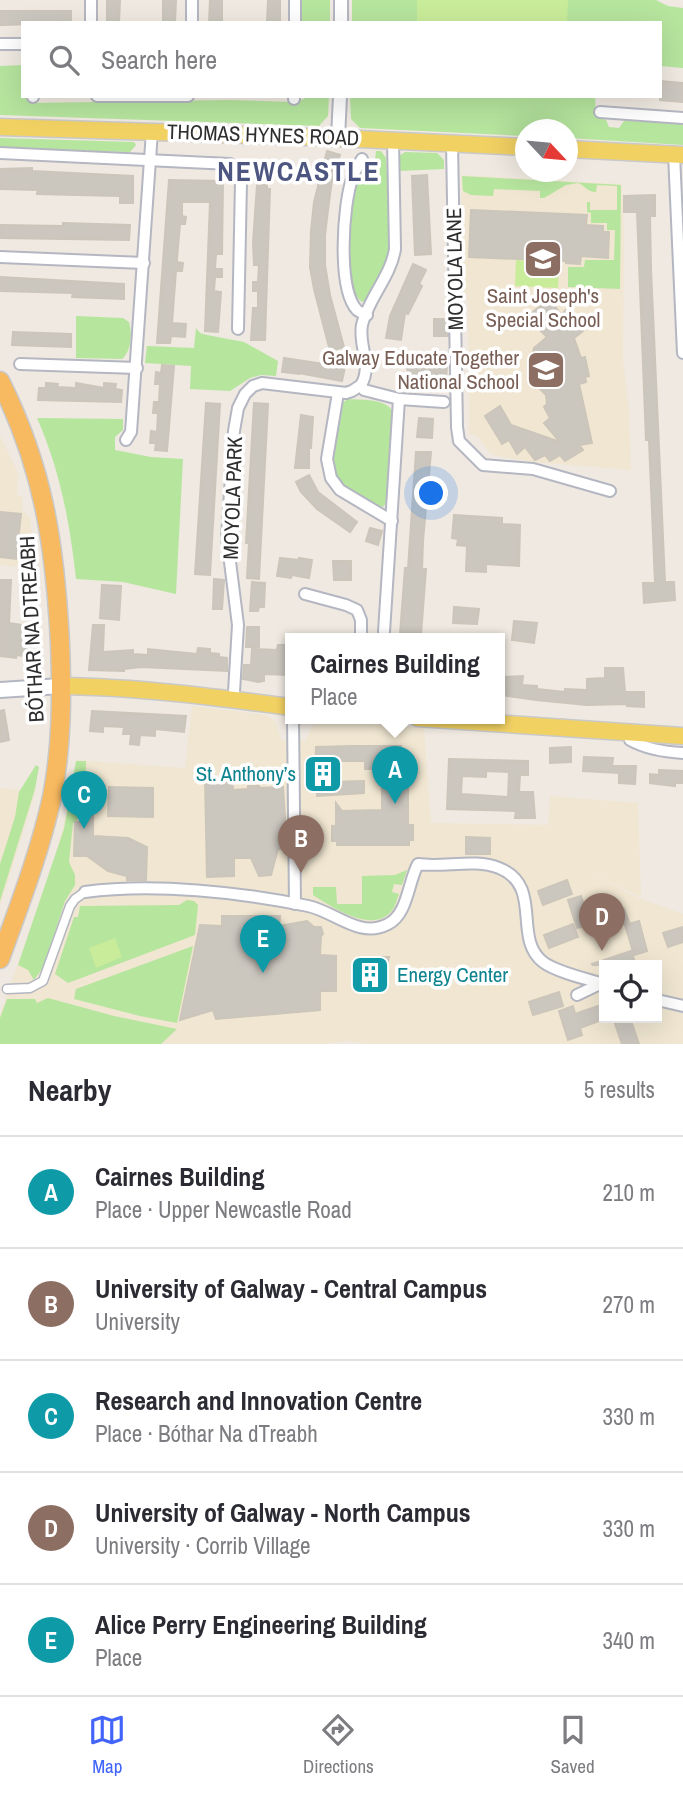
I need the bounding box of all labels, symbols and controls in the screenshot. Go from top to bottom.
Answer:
search box [21,21,662,98]
icon: search [45,41,83,79]
text: Search here [101,42,217,77]
street label: THOMAS HYNES ROAD [166,117,360,152]
north arrow [515,119,578,182]
district label: NEWCASTLE [217,152,381,190]
street label: MOYOLA LANE [439,208,470,331]
school or university icon: Saint Joseph's Special School [522,238,564,280]
place label: Saint Joseph's Special School [486,281,600,334]
place label: Galway Educate Together National School [322,343,519,396]
school or university icon: Galway Educate Together National School [525,349,567,391]
street label: MOYOLA PARK [216,435,249,560]
your location [414,476,448,510]
street label: BÓTHAR NA DTREABH [12,535,51,723]
popup [285,633,505,724]
text: Cairnes Building [310,646,480,681]
text: Place [310,681,357,712]
pin: A [372,746,418,804]
building icon: St. Anthony’s [302,753,344,795]
place label: St. Anthony’s [196,759,296,788]
pin: C [61,771,107,829]
pin: B [278,815,324,873]
pin: D [579,893,625,951]
pin: E [240,915,286,973]
building icon: Energy Center [349,954,391,996]
place label: Energy Center [397,960,508,989]
map controls [599,960,662,1023]
button: locate [599,960,662,1023]
text: Nearby [28,1070,111,1110]
text: 5 results [584,1074,655,1105]
text: Cairnes Building [95,1159,264,1194]
text: A [44,1177,58,1208]
text: 210 m [603,1177,655,1208]
text: Place · Upper Newcastle Road [95,1194,352,1225]
text: University of Galway - Central Campus [95,1271,487,1306]
text: B [44,1289,58,1320]
text: 270 m [603,1289,655,1320]
text: University [95,1306,180,1337]
text: Research and Innovation Centre [95,1383,422,1418]
text: C [44,1401,58,1432]
text: 330 m [603,1401,655,1432]
text: Place · Bóthar Na dTreabh [95,1418,318,1449]
text: University of Galway - North Campus [95,1495,471,1530]
text: D [44,1513,58,1544]
text: 330 m [603,1513,655,1544]
text: University · Corrib Village [95,1530,311,1561]
text: Alice Perry Engineering Building [95,1607,427,1642]
text: E [45,1625,57,1656]
text: 340 m [603,1625,655,1656]
text: Place [95,1642,142,1673]
tab: Map [88,1711,126,1779]
tab: Directions [303,1711,374,1779]
tab: Saved [551,1711,595,1779]

